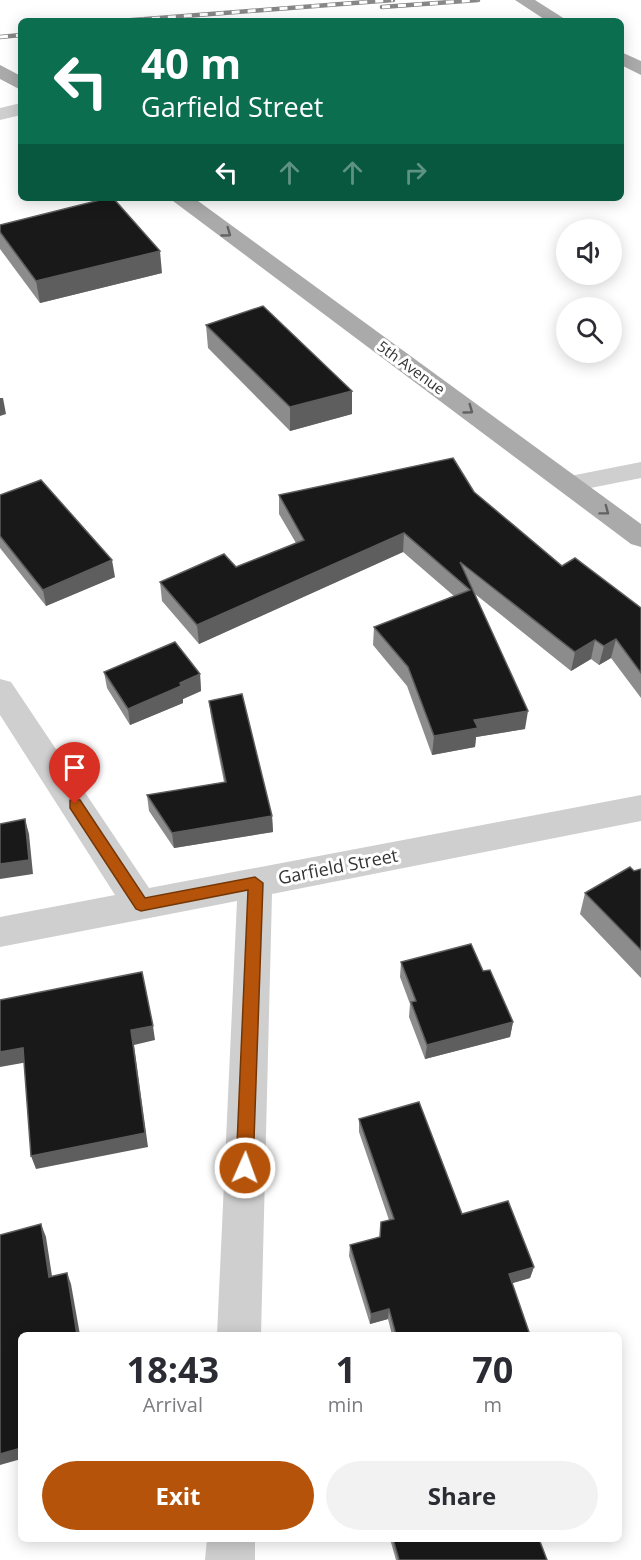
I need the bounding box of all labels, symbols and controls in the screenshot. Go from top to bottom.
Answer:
text: 40 m [141,34,241,91]
icon: left [42,42,120,120]
text: Garfield Street [141,88,324,125]
icon: left [210,156,243,189]
icon: ahead [273,156,306,189]
icon: ahead [336,156,369,189]
icon: right [399,156,432,189]
map controls [556,219,622,363]
button: sound [556,219,622,285]
one-way arrow [221,225,232,236]
button: search [556,297,622,363]
street label: 5th Avenue [374,336,450,399]
one-way arrow [463,403,474,414]
one-way arrow [599,504,610,515]
pin [49,742,100,804]
icon: arrive [58,751,91,784]
street label: Garfield Street [276,843,400,889]
position arrow [213,1136,277,1200]
text: 18:43 [127,1345,219,1394]
text: 1 [335,1345,356,1394]
text: 70 [472,1345,513,1394]
text: Arrival [143,1391,203,1418]
text: min [328,1391,364,1418]
text: m [484,1391,502,1418]
button: Exit [42,1461,314,1530]
button: Share [326,1461,598,1530]

